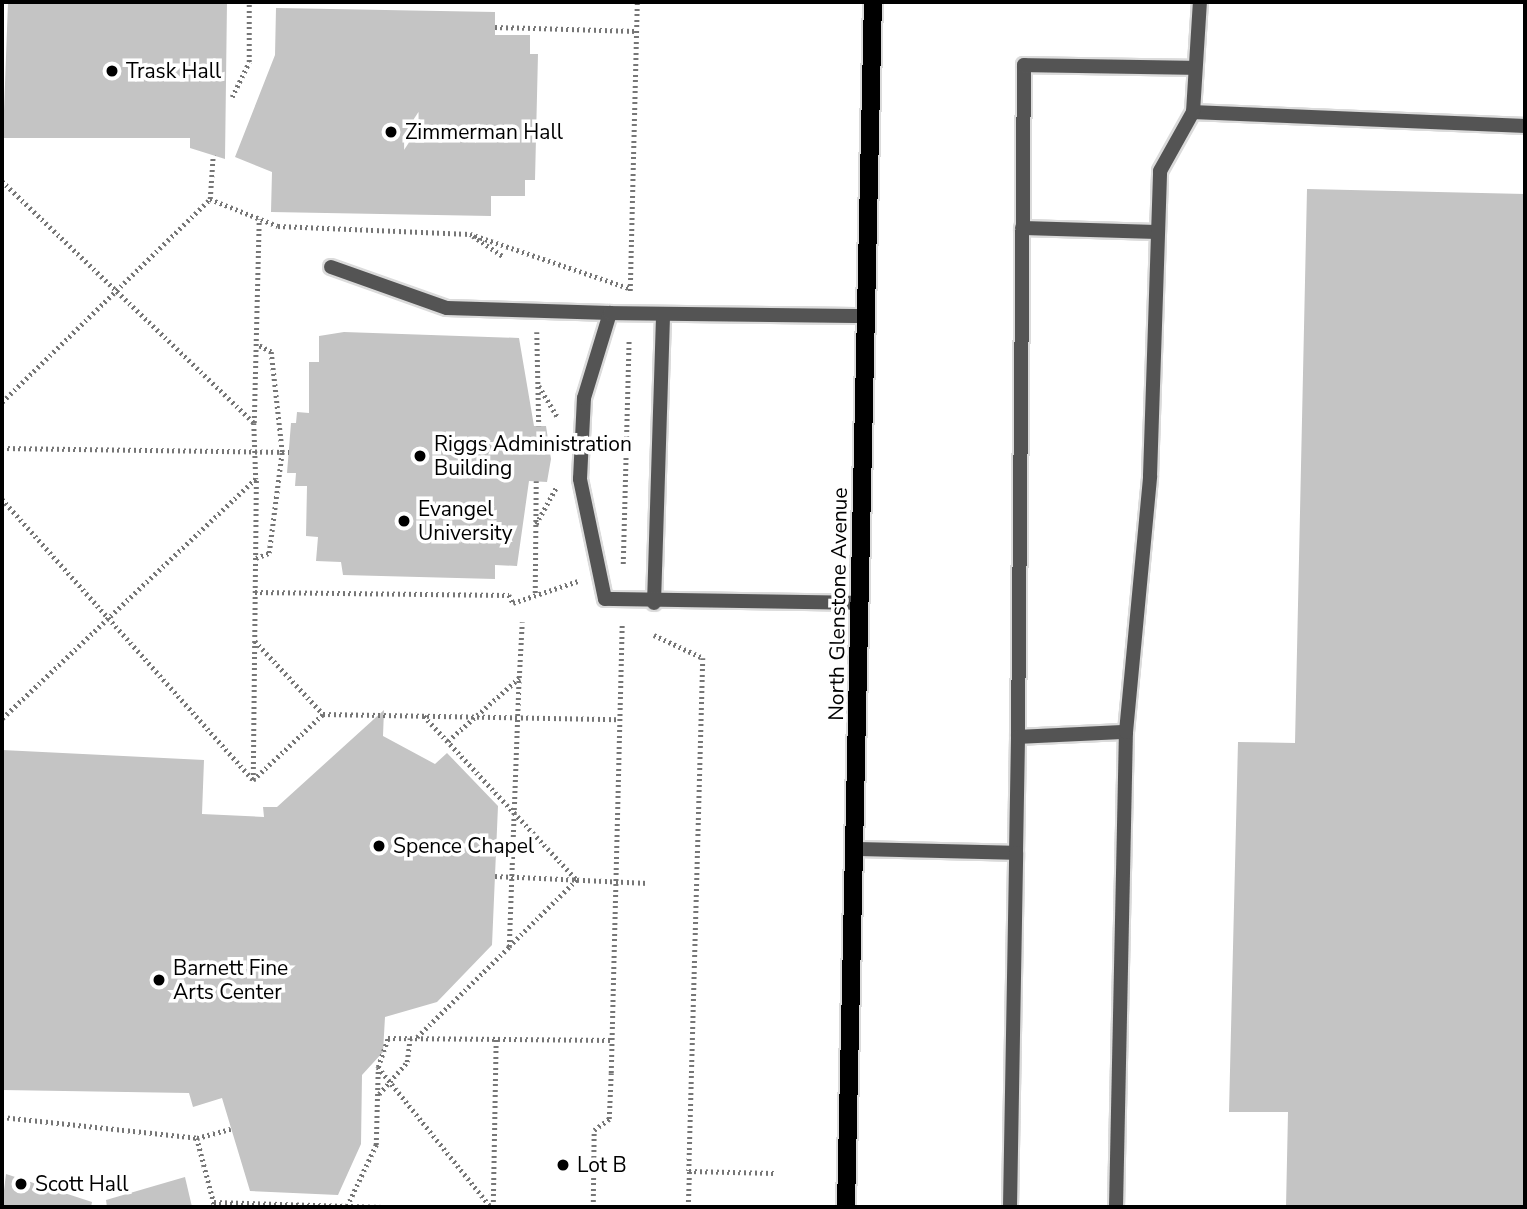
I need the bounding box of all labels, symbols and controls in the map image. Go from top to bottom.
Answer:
place label: Trask Hall [126,58,221,84]
marker: Trask Hall [104,63,120,79]
place label: Zimmerman Hall [405,119,563,145]
marker: Zimmerman Hall [383,124,399,140]
place label: Riggs Administration Building [434,431,632,481]
marker: Riggs Administration Building [412,448,428,464]
street label: North Glenstone Avenue [823,487,853,721]
place label: Evangel University [418,496,513,546]
marker: Evangel University [396,513,412,529]
place label: Spence Chapel [393,833,534,859]
marker: Spence Chapel [371,838,387,854]
place label: Barnett Fine Arts Center [173,955,288,1005]
marker: Barnett Fine Arts Center [151,972,167,988]
place label: Lot B [577,1152,627,1178]
marker: Lot B [555,1157,571,1173]
place label: Scott Hall [35,1171,128,1197]
marker: Scott Hall [13,1176,29,1192]

